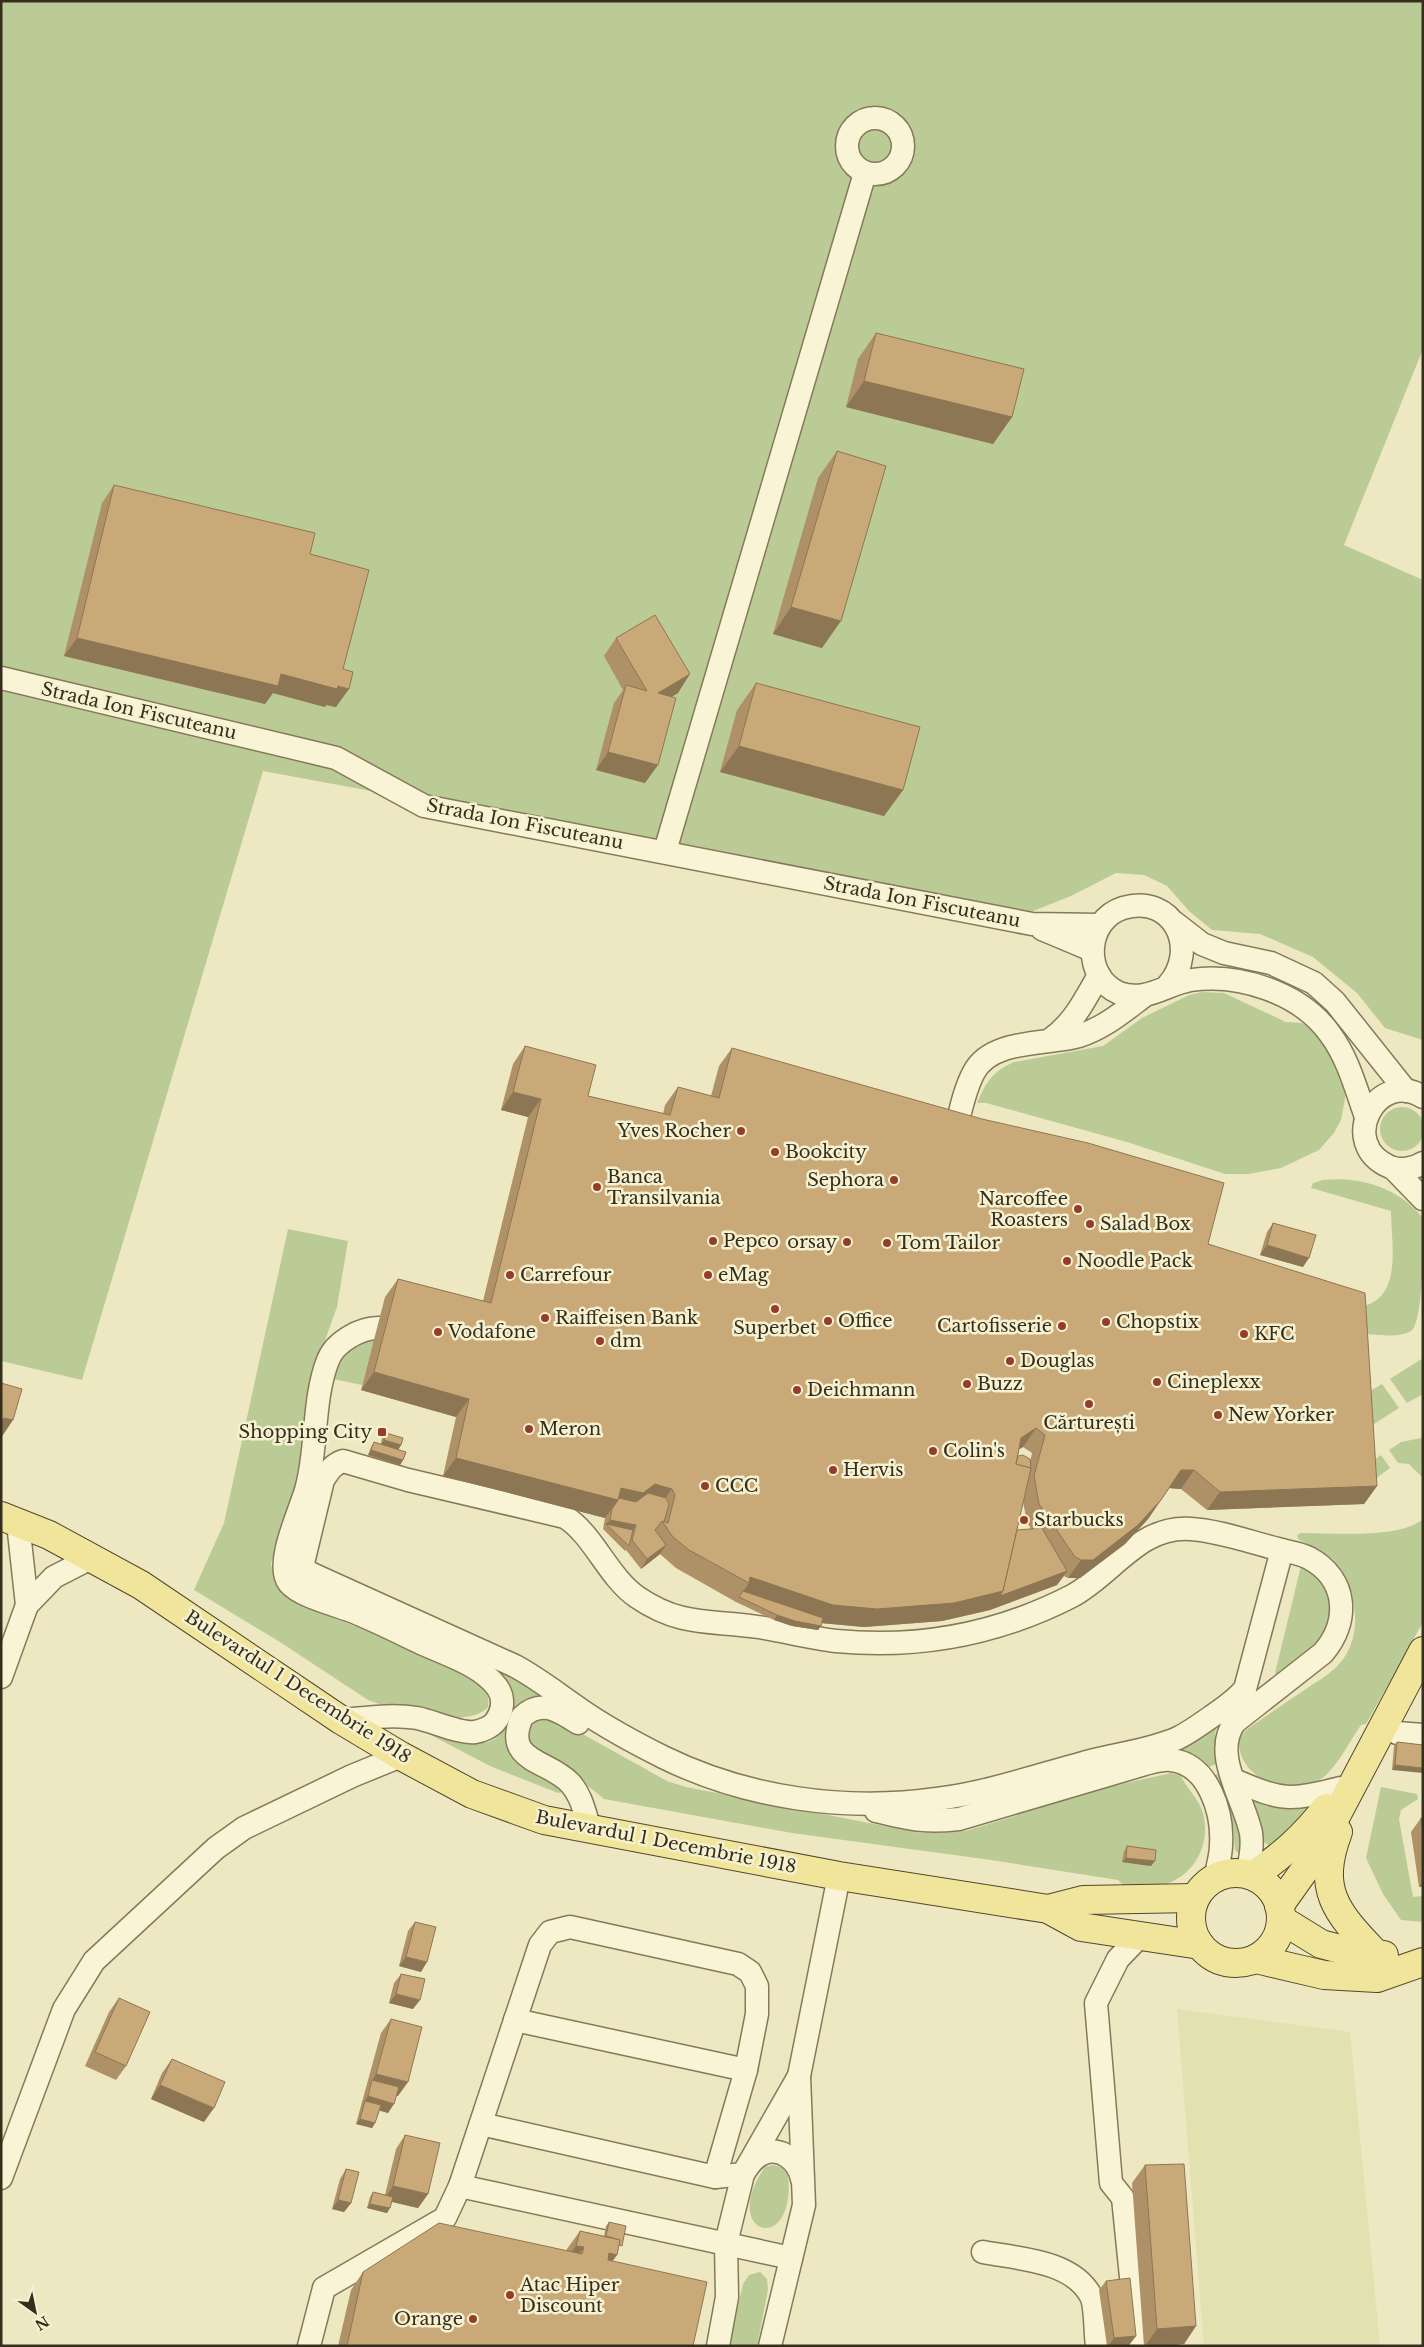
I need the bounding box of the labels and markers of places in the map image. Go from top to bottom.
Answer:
place label: Yves Rocher [617,1120,731,1142]
marker: Yves Rocher [735,1125,747,1137]
place label: Bookcity [785,1141,867,1163]
marker: Bookcity [769,1146,781,1158]
place label: Banca Transilvania [607,1166,720,1209]
place label: Sephora [807,1169,884,1191]
marker: Sephora [888,1174,900,1186]
marker: Banca Transilvania [591,1181,603,1193]
place label: Narcoffee Roasters [979,1188,1068,1231]
marker: Narcoffee Roasters [1072,1203,1084,1215]
place label: Salad Box [1100,1213,1191,1235]
marker: Salad Box [1084,1218,1096,1230]
place label: Pepco [723,1230,779,1252]
place label: orsay [787,1231,837,1253]
place label: Tom Tailor [897,1232,1000,1254]
marker: Pepco [707,1235,719,1247]
marker: orsay [841,1236,853,1248]
marker: Tom Tailor [881,1237,893,1249]
place label: Noodle Pack [1077,1250,1193,1272]
marker: Noodle Pack [1061,1255,1073,1267]
place label: Carrefour [520,1264,612,1286]
place label: eMag [718,1264,769,1286]
marker: Carrefour [504,1269,516,1281]
marker: eMag [702,1269,714,1281]
marker: Superbet [769,1303,781,1315]
place label: Raiffeisen Bank [555,1307,698,1329]
place label: Office [838,1310,893,1332]
place label: Chopstix [1116,1311,1199,1333]
marker: Raiffeisen Bank [539,1312,551,1324]
marker: Office [822,1315,834,1327]
place label: Cartofisserie [937,1315,1052,1337]
marker: Chopstix [1100,1316,1112,1328]
place label: Superbet [733,1317,817,1339]
marker: Cartofisserie [1056,1320,1068,1332]
place label: Vodafone [447,1321,536,1343]
place label: KFC [1254,1323,1295,1345]
marker: Vodafone [432,1326,444,1338]
marker: KFC [1238,1328,1250,1340]
place label: dm [610,1330,641,1352]
marker: dm [594,1335,606,1347]
place label: Douglas [1020,1350,1095,1372]
marker: Douglas [1004,1355,1016,1367]
place label: Cineplexx [1167,1371,1261,1393]
place label: Buzz [977,1373,1023,1395]
marker: Cineplexx [1151,1376,1163,1388]
marker: Buzz [961,1378,973,1390]
place label: Deichmann [807,1379,916,1401]
marker: Deichmann [791,1384,803,1396]
marker: Cărturești [1083,1398,1095,1410]
place label: New Yorker [1228,1404,1335,1426]
marker: New Yorker [1212,1409,1224,1421]
place label: Cărturești [1043,1412,1135,1434]
place label: Meron [539,1418,601,1440]
place label: Shopping City [239,1421,372,1443]
marker: Meron [523,1423,535,1435]
marker: Shopping City [376,1426,388,1438]
place label: Colin's [943,1440,1005,1462]
marker: Colin's [927,1445,939,1457]
place label: Hervis [843,1459,903,1481]
marker: Hervis [827,1464,839,1476]
place label: CCC [715,1475,758,1497]
marker: CCC [699,1480,711,1492]
place label: Starbucks [1034,1509,1124,1531]
marker: Starbucks [1018,1514,1030,1526]
place label: Atac Hiper Discount [519,2274,620,2317]
marker: Atac Hiper Discount [504,2289,516,2301]
place label: Orange [394,2308,463,2330]
marker: Orange [467,2313,479,2325]

